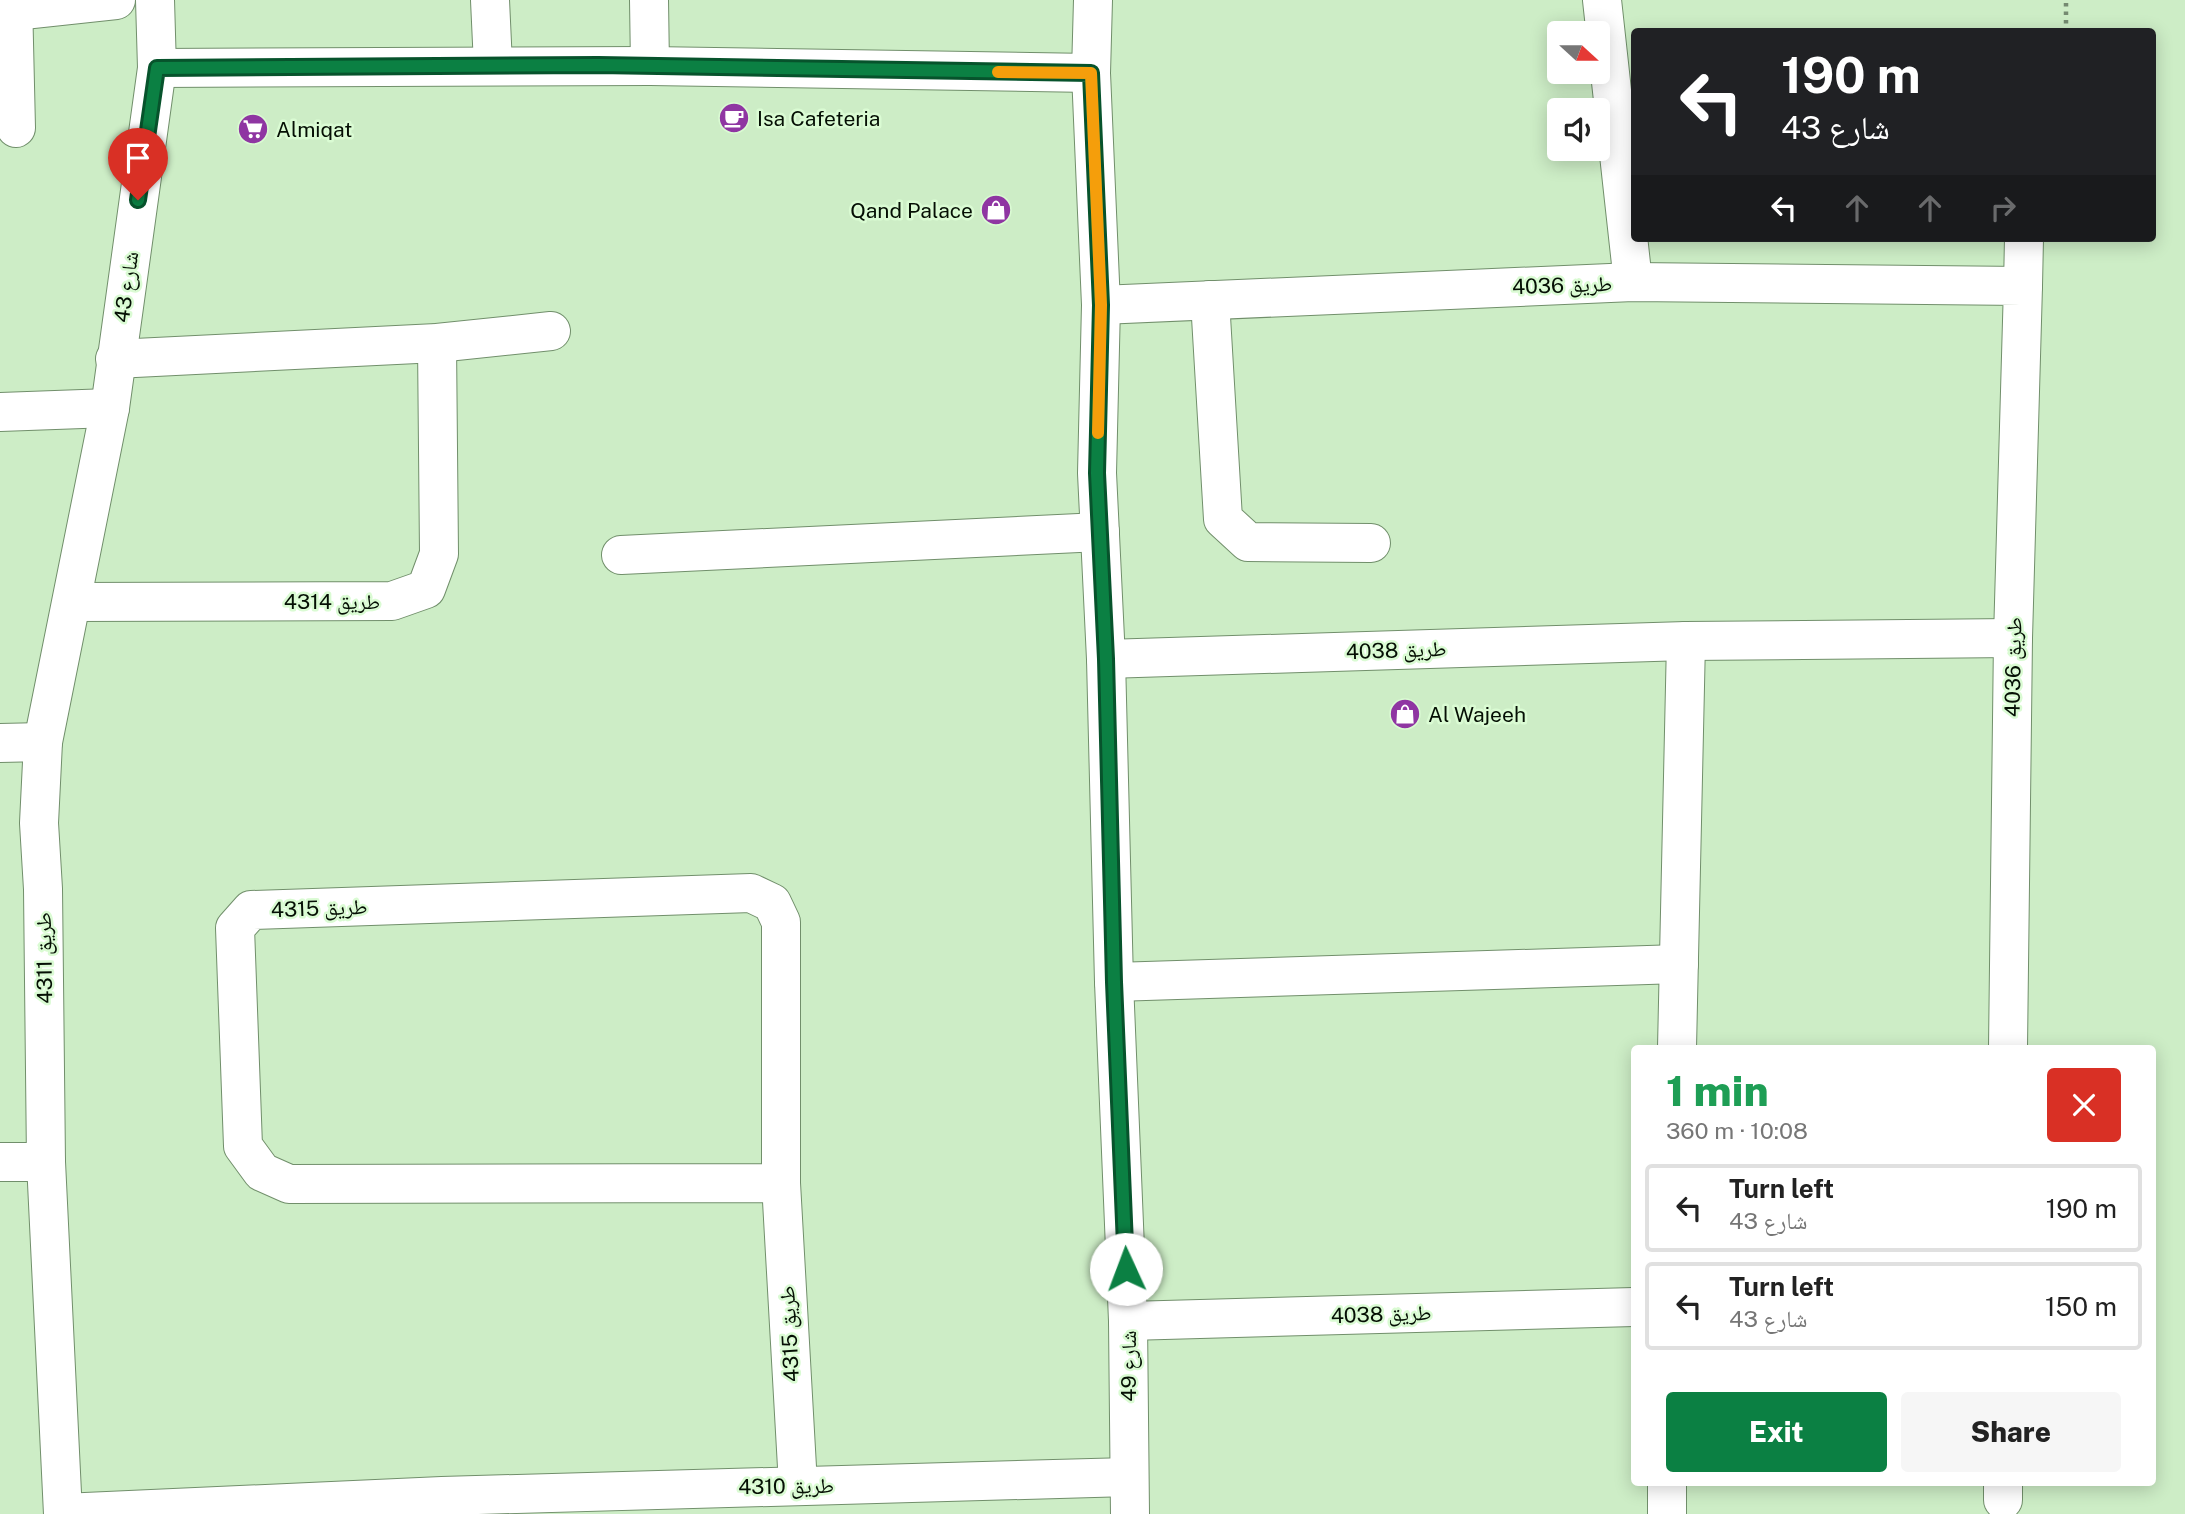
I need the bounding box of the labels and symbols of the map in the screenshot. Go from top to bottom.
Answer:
north arrow [1547,21,1610,84]
cafe icon: Isa Cafeteria [717,101,751,135]
place label: Isa Cafeteria [757,106,880,131]
supermarket icon: Almiqat [236,112,270,146]
place label: Almiqat [276,117,352,142]
pin [108,128,168,200]
shop icon: Qand Palace [979,193,1013,227]
place label: Qand Palace [850,198,973,223]
street label: شارع 43 [109,250,144,324]
street label: طريق 4036 [1511,271,1613,300]
street label: طريق 4314 [284,589,380,615]
street label: طريق 4036 [2000,617,2027,717]
street label: طريق 4038 [1345,636,1447,665]
shop icon: Al Wajeeh [1388,697,1422,731]
place label: Al Wajeeh [1428,702,1526,727]
street label: طريق 4315 [270,894,368,923]
street label: طريق 4311 [31,912,58,1004]
position arrow [1089,1232,1163,1306]
street label: طريق 4315 [774,1285,805,1383]
street label: طريق 4038 [1330,1300,1432,1329]
street label: شارع 49 [1116,1330,1142,1402]
street label: طريق 4310 [738,1473,834,1500]

